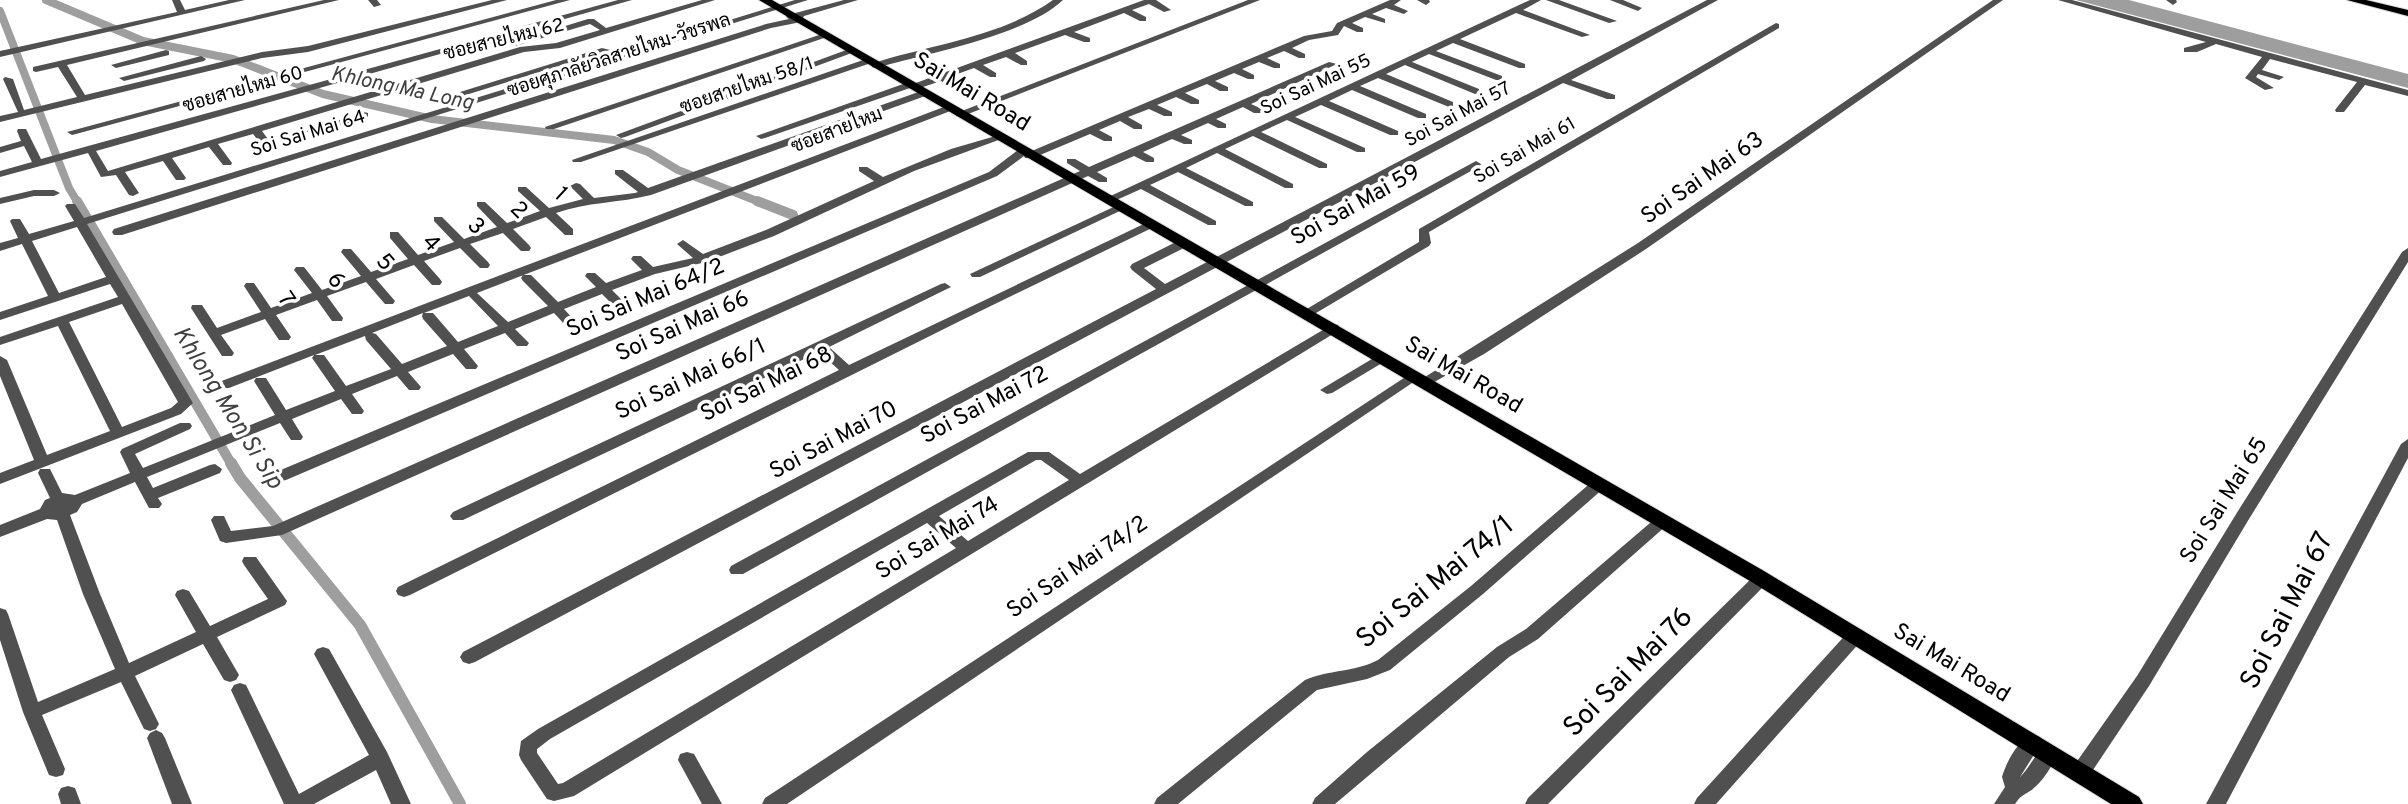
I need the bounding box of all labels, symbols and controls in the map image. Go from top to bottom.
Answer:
street label: ซอยศุภาลัยวิลสายไหม-วัชรพล [504,7,734,104]
street label: ซอยสายไหม 62 [441,11,567,67]
street label: Sai Mai Road [907,47,1035,139]
street label: Soi Sai Mai 55 [1257,49,1375,121]
street label: ซอยสายไหม 58/1 [676,50,817,120]
street label: ซอยสายไหม 60 [180,59,306,119]
water label: Khlong Ma Long [328,61,476,117]
street label: Soi Sai Mai 57 [1401,77,1515,153]
street label: ซอยสายไหม [787,101,886,159]
street label: Soi Sai Mai 64 [248,105,368,163]
street label: Soi Sai Mai 61 [1470,112,1580,190]
street label: Soi Sai Mai 63 [1636,126,1770,232]
street label: Soi Sai Mai 59 [1286,159,1426,253]
street label: 1 [547,181,573,209]
street label: 2 [503,196,533,226]
street label: 3 [460,212,490,242]
street label: 4 [414,229,446,259]
street label: 5 [368,248,400,278]
street label: Soi Sai Mai 64/2 [563,253,729,345]
street label: 6 [319,267,351,295]
street label: Soi Sai Mai 66 [612,285,754,369]
street label: 7 [270,287,300,313]
water label: Khlong Mon Si Sip [165,321,289,496]
street label: Sai Mai Road [1399,331,1527,421]
street label: Soi Sai Mai 66/1 [611,332,771,428]
street label: Soi Sai Mai 68 [696,341,838,429]
street label: Soi Sai Mai 72 [916,360,1054,452]
street label: Soi Sai Mai 70 [765,395,903,487]
street label: Soi Sai Mai 65 [2175,432,2275,570]
street label: Soi Sai Mai 74 [871,491,1005,587]
street label: Soi Sai Mai 74/1 [1350,508,1522,658]
street label: Soi Sai Mai 74/2 [1002,510,1154,626]
street label: Soi Sai Mai 67 [2233,526,2343,696]
street label: Soi Sai Mai 76 [1556,600,1702,746]
street label: Sai Mai Road [1887,618,2015,710]

